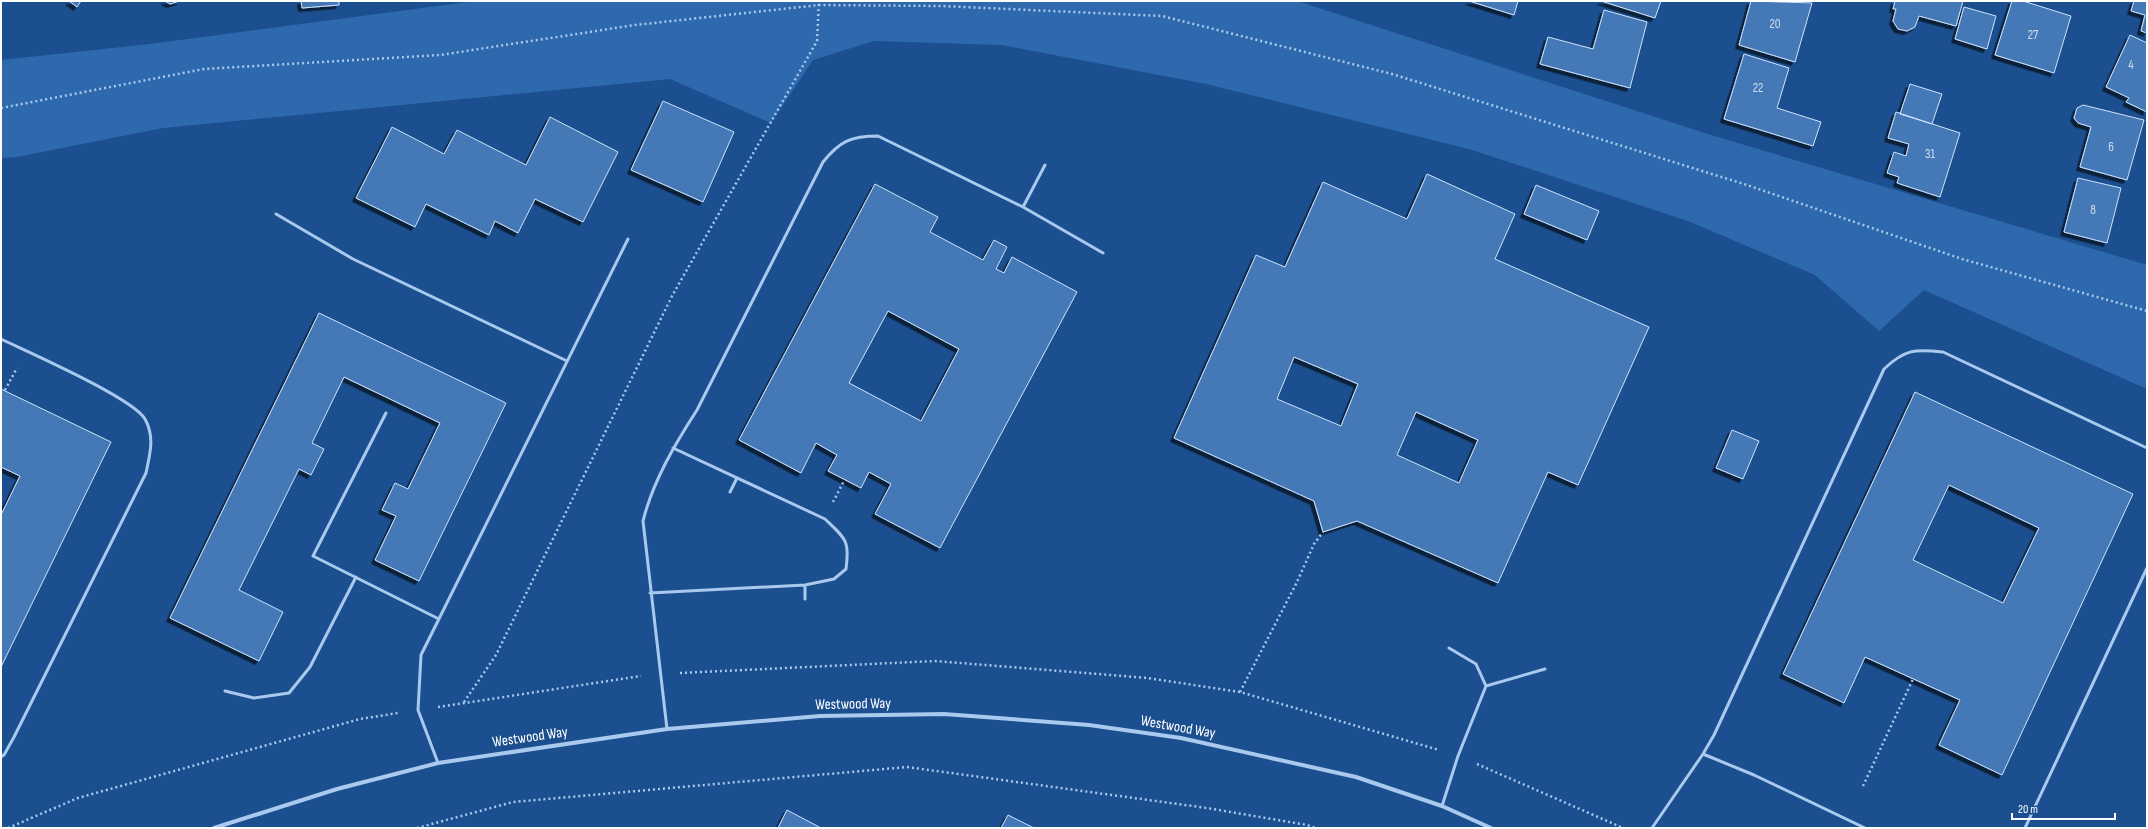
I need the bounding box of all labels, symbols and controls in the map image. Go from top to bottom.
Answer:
house number: 20 [1769,16,1781,32]
house number: 27 [2028,27,2039,43]
house number: 4 [2128,57,2134,73]
house number: 22 [1753,80,1763,96]
house number: 6 [2108,139,2114,155]
house number: 31 [1925,146,1935,162]
house number: 8 [2090,202,2096,218]
street label: Westwood Way [815,694,891,714]
street label: Westwood Way [1139,711,1217,743]
street label: Westwood Way [491,722,569,752]
scale bar [2012,795,2115,821]
text: 20 m [2018,802,2038,817]

